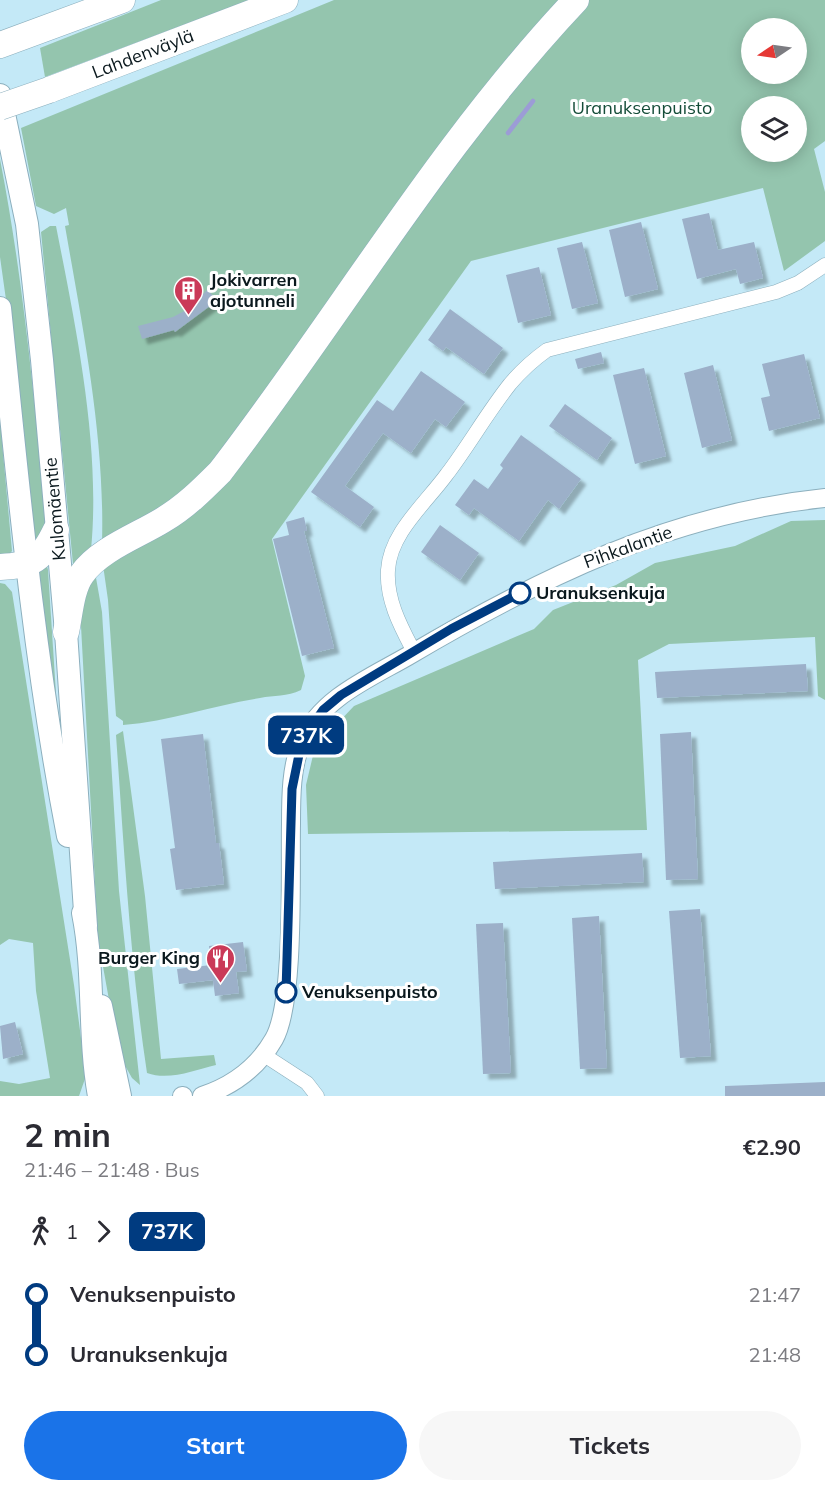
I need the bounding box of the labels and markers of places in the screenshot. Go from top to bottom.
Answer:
place label: Jokivarren ajotunneli [210,268,297,312]
building icon: Jokivarren ajotunneli [173,274,205,316]
place label: Uranuksenkuja [536,581,665,604]
marker: Uranuksenkuja [509,582,531,604]
restaurant icon: Burger King [205,942,237,984]
place label: Burger King [98,946,200,969]
place label: Venuksenpuisto [301,980,438,1003]
marker: Venuksenpuisto [275,981,297,1003]

